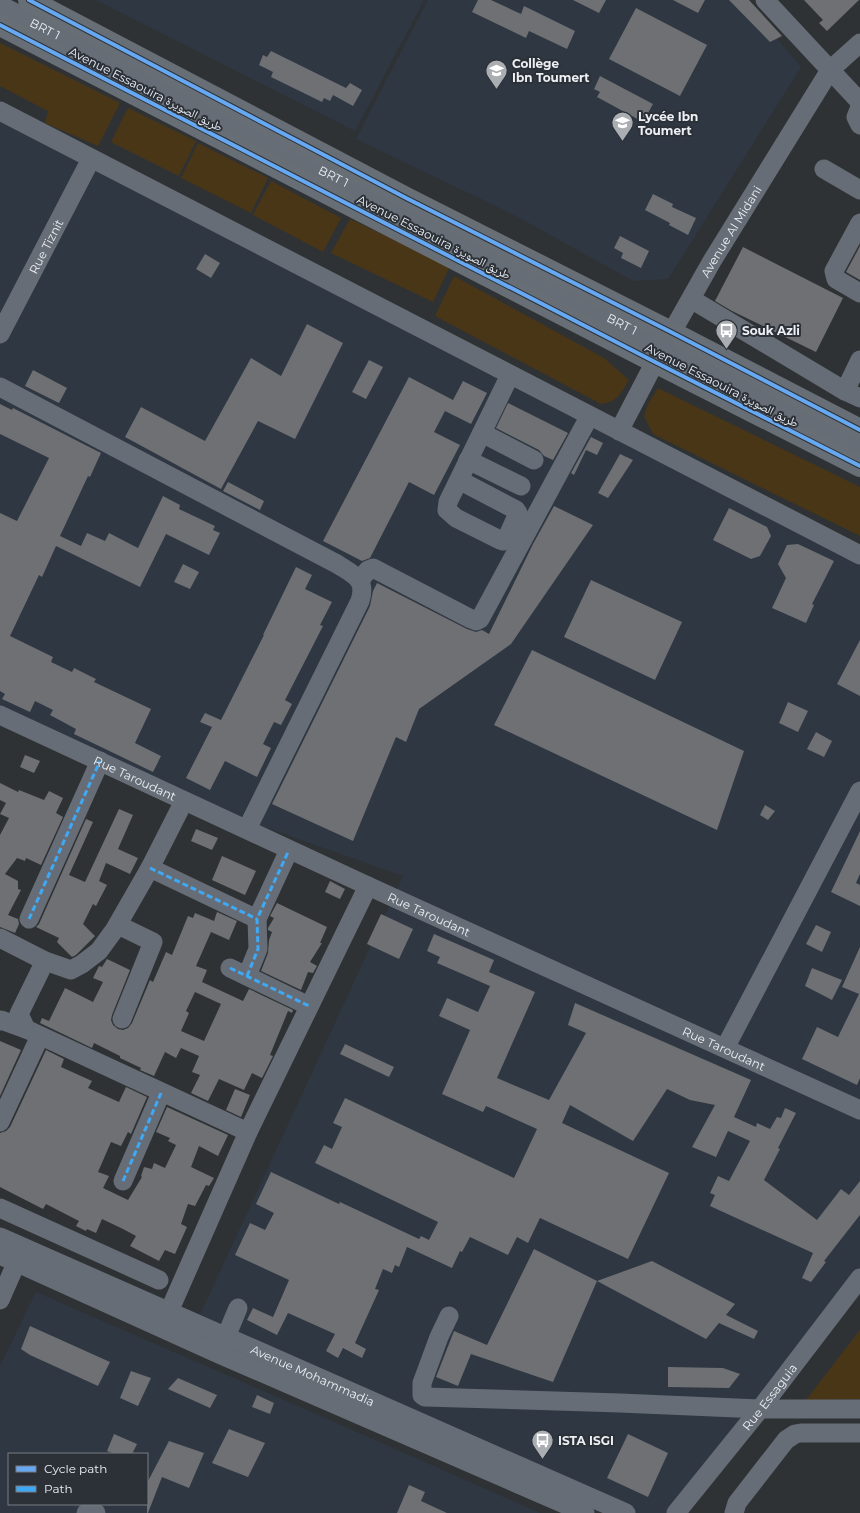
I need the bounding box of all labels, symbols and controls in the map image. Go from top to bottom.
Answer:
street label: BRT 1 [28,14,63,42]
street label: Avenue Essaouira طريق الصويرة [67,44,225,135]
place label: Collège Ibn Toumert [512,56,590,85]
school or university icon: Collège Ibn Toumert [484,57,510,90]
place label: Lycée Ibn Toumert [638,109,698,138]
school or university icon: Lycée Ibn Toumert [609,110,635,143]
street label: BRT 1 [316,162,352,190]
street label: Avenue Al Midani [697,183,764,280]
street label: Avenue Essaouira طريق الصويرة [355,192,513,283]
street label: Rue Tiznit [25,216,66,276]
street label: BRT 1 [605,309,640,337]
bus stop icon: Souk Azli [714,317,740,350]
place label: Souk Azli [742,323,800,338]
street label: Avenue Essaouira طريق الصويرة [643,340,801,431]
street label: Rue Taroudant [91,752,179,803]
street label: Rue Taroudant [385,889,473,939]
street label: Rue Taroudant [680,1023,768,1073]
street label: Avenue Mohammadia [249,1341,377,1409]
street label: Rue Essaguia [738,1360,800,1433]
bus stop icon: ISTA ISGI [529,1427,555,1460]
place label: ISTA ISGI [558,1433,614,1448]
legend [8,1453,148,1505]
text: Cycle path [44,1461,107,1476]
text: Path [44,1481,73,1496]

